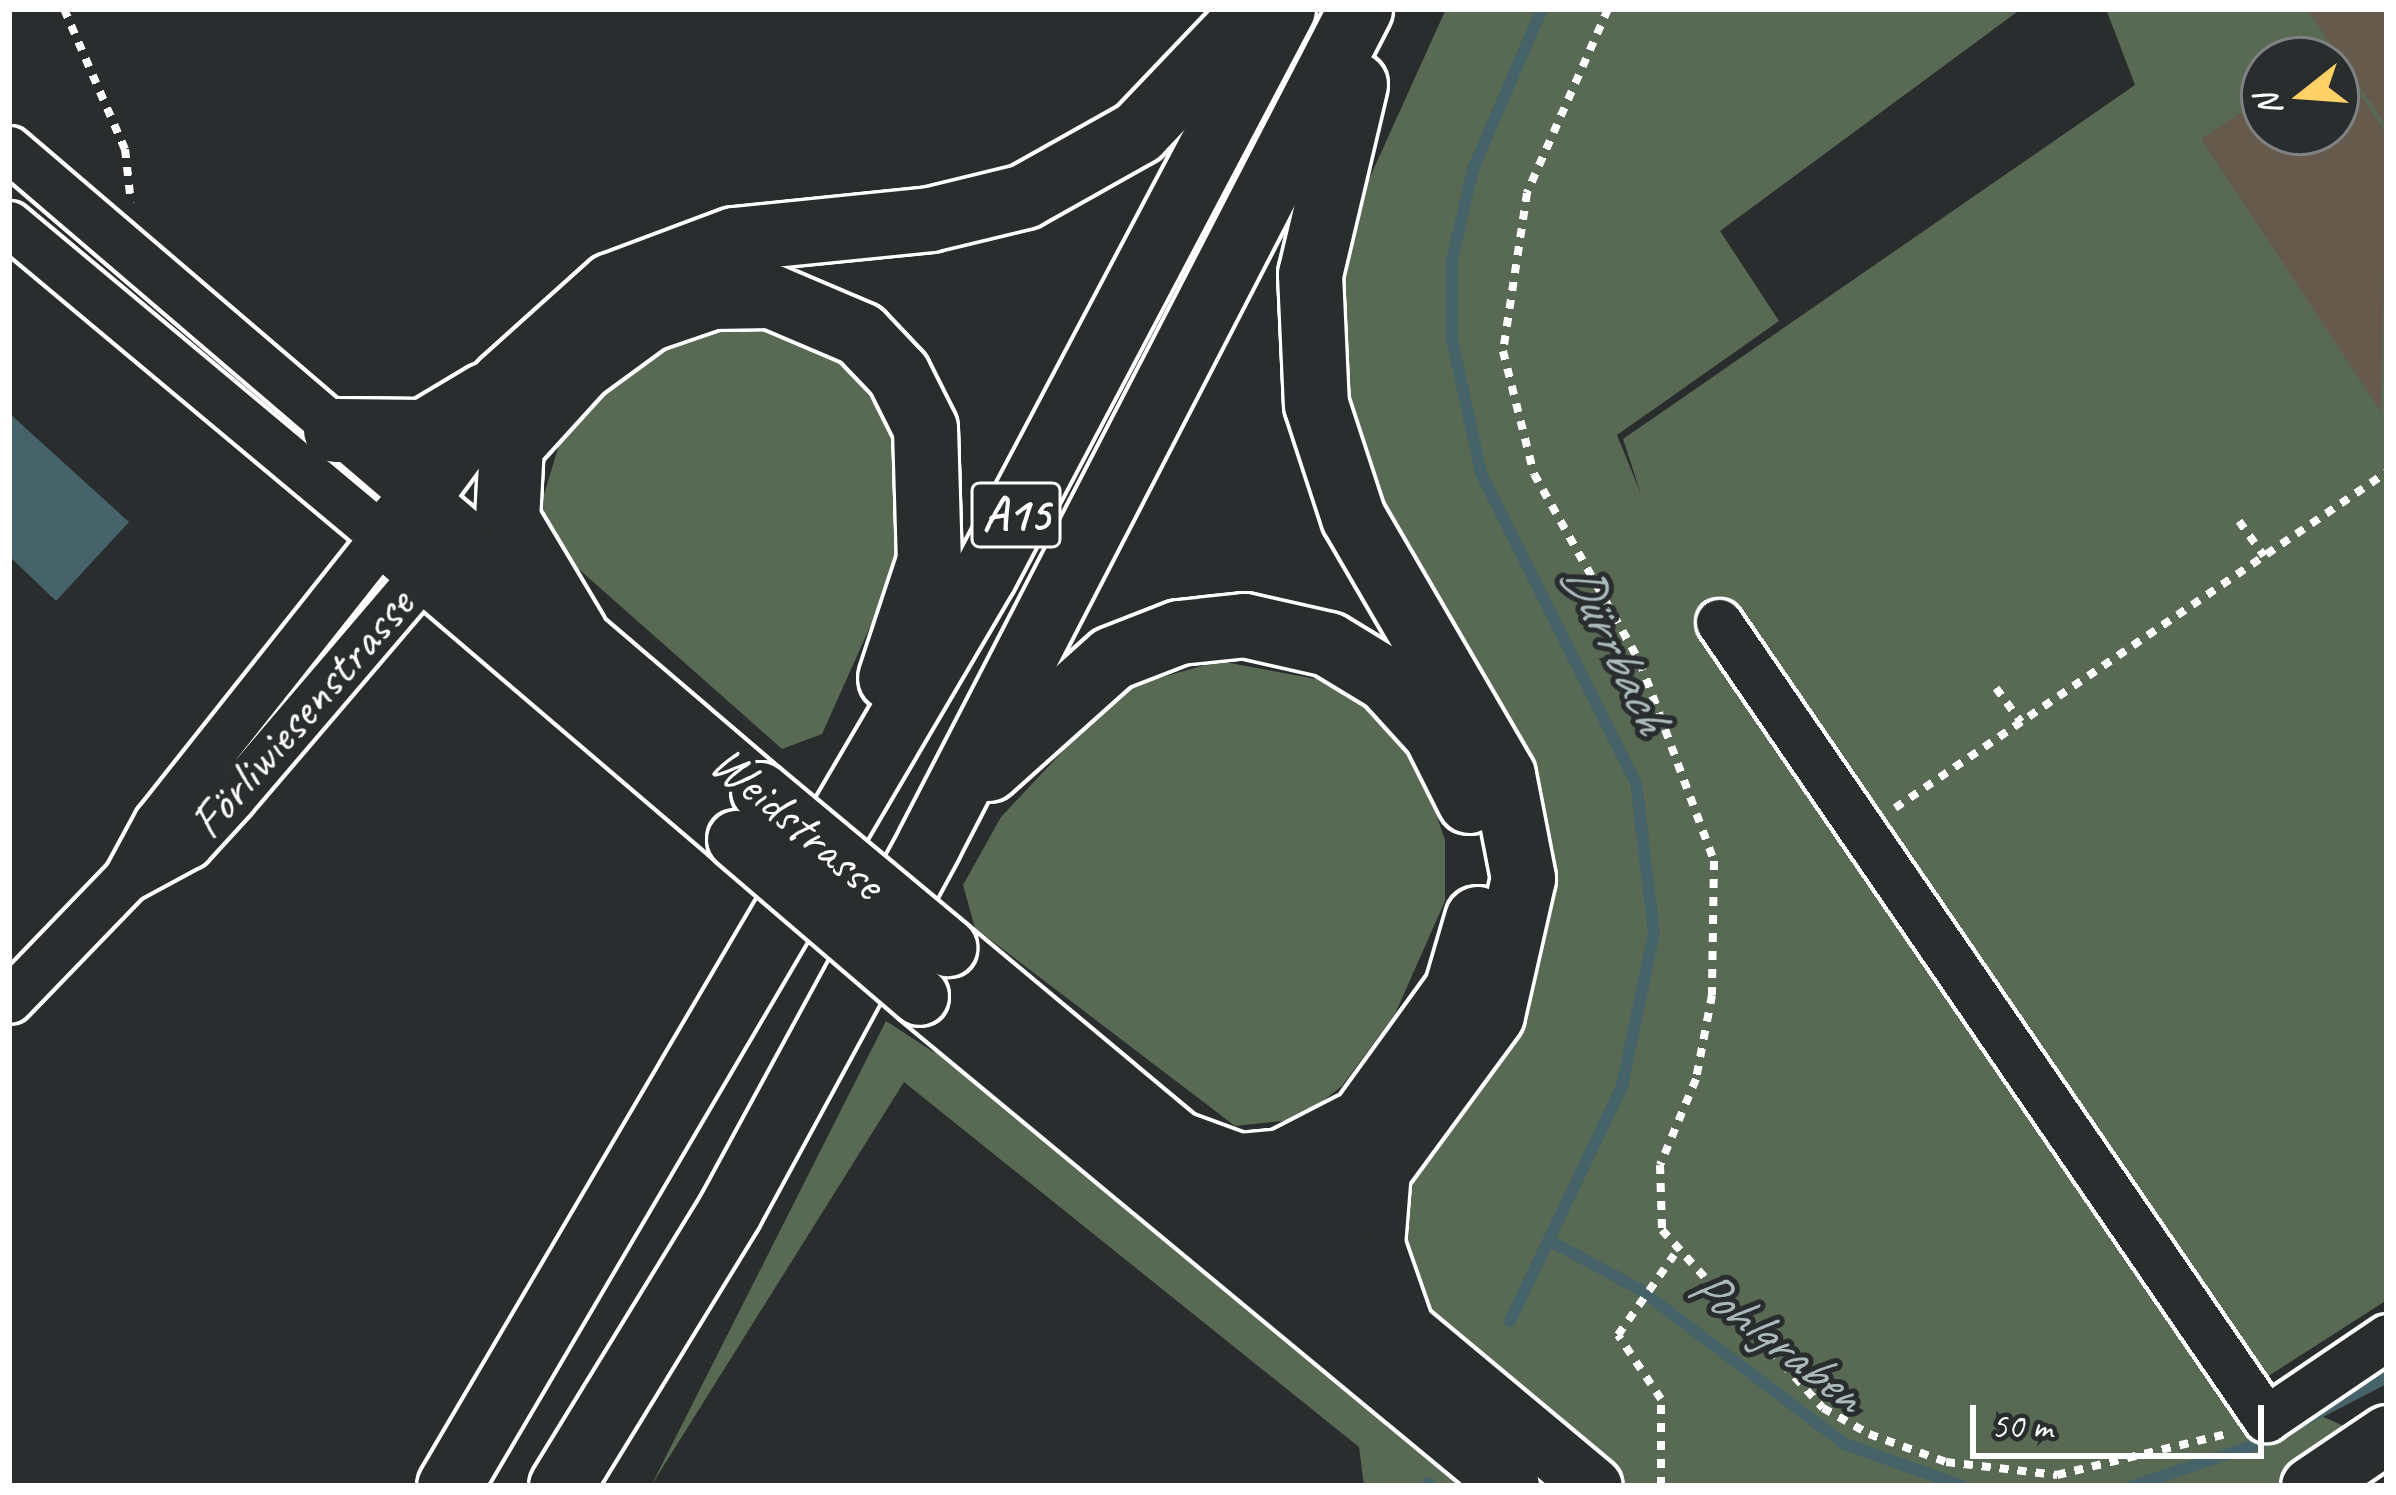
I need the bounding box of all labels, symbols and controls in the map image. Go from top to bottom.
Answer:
north arrow [2240,36,2360,156]
text: N [2245,90,2292,122]
road number: A15 [968,473,1064,557]
water label: Dürrbach [1548,552,1686,742]
street label: Förliwiesenstrasse [176,575,426,851]
street label: Weidstrasse [699,732,897,912]
water label: Pohlgraben [1677,1252,1877,1426]
scale bar [1976,1381,2270,1455]
text: 50 m [1991,1403,2052,1449]

